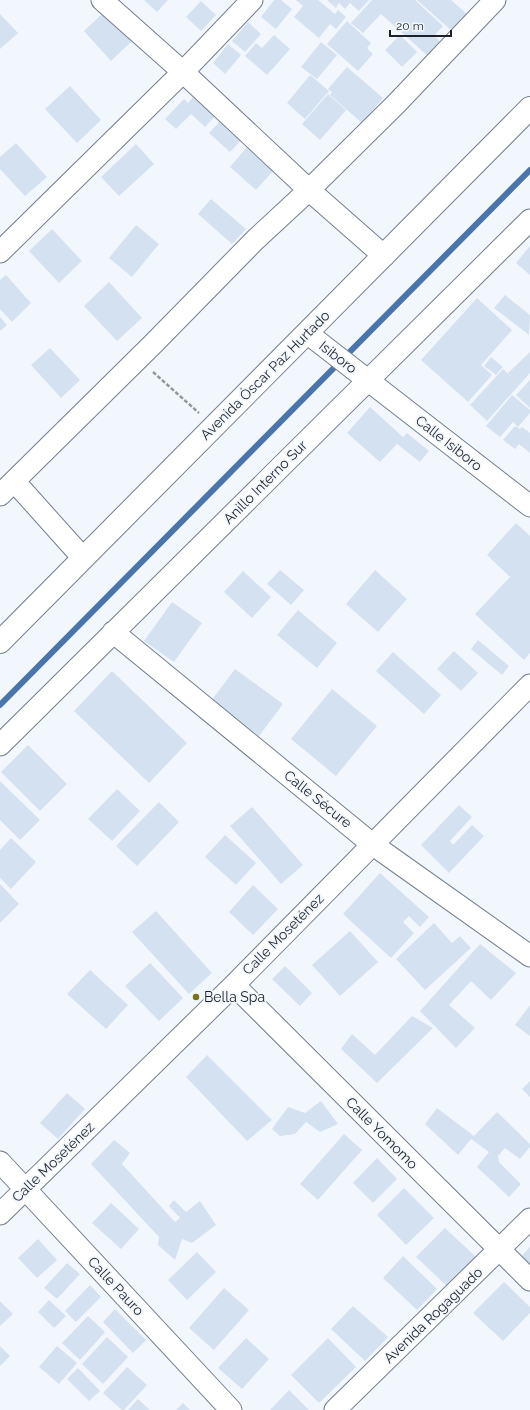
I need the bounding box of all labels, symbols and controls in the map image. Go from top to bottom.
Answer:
scale bar [390,12,451,38]
text: 20 m [396,19,424,33]
street label: Avenida Óscar Paz Hurtado [196,306,333,443]
street label: Isiboro [316,337,360,377]
street label: Calle Isiboro [413,412,485,474]
street label: Anillo Interno Sur [220,437,310,527]
street label: Calle Sécure [281,767,355,831]
street label: Calle Moseténez [239,890,327,978]
place label: Bella Spa [204,989,265,1005]
marker: Bella Spa [191,992,201,1002]
street label: Calle Yomomo [343,1094,421,1172]
street label: Calle Moseténez [9,1119,97,1205]
street label: Calle Pauro [85,1253,147,1319]
street label: Avenida Rogaguado [380,1264,486,1366]

